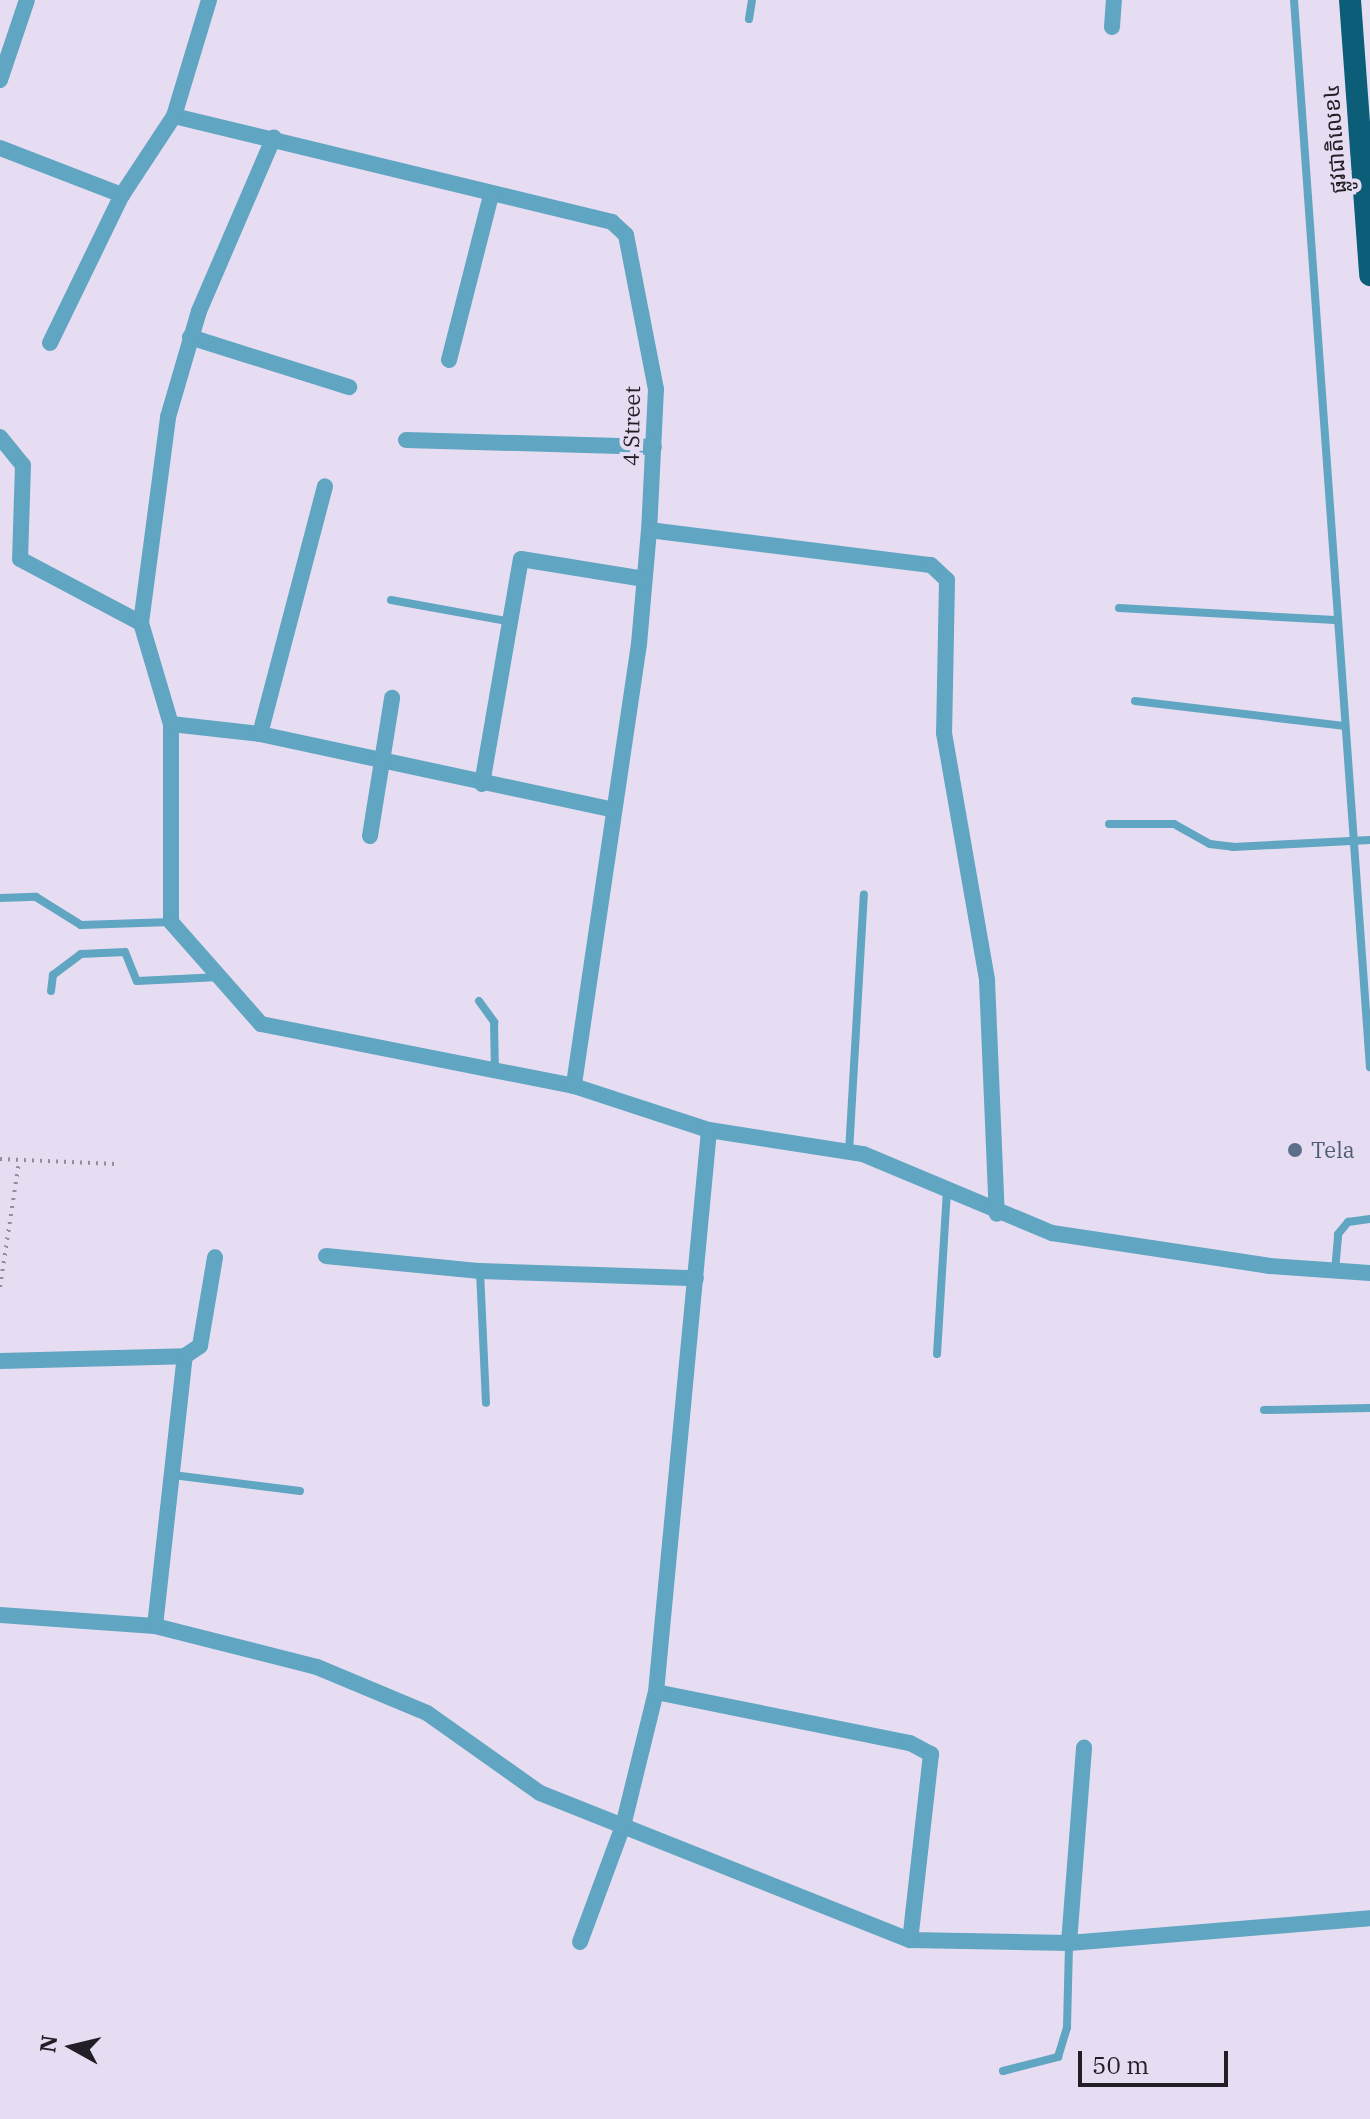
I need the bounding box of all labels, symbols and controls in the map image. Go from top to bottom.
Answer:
street label: ផ្លូវជាតិលេខ៤ [1317,83,1351,195]
street label: 4 Street [617,386,645,466]
place label: Tela [1311,1137,1355,1163]
marker: Tela [1286,1141,1304,1159]
north arrow [32,2007,112,2087]
text: N [32,2033,63,2054]
scale bar [1082,2035,1232,2085]
text: 50 m [1092,2049,1149,2081]

